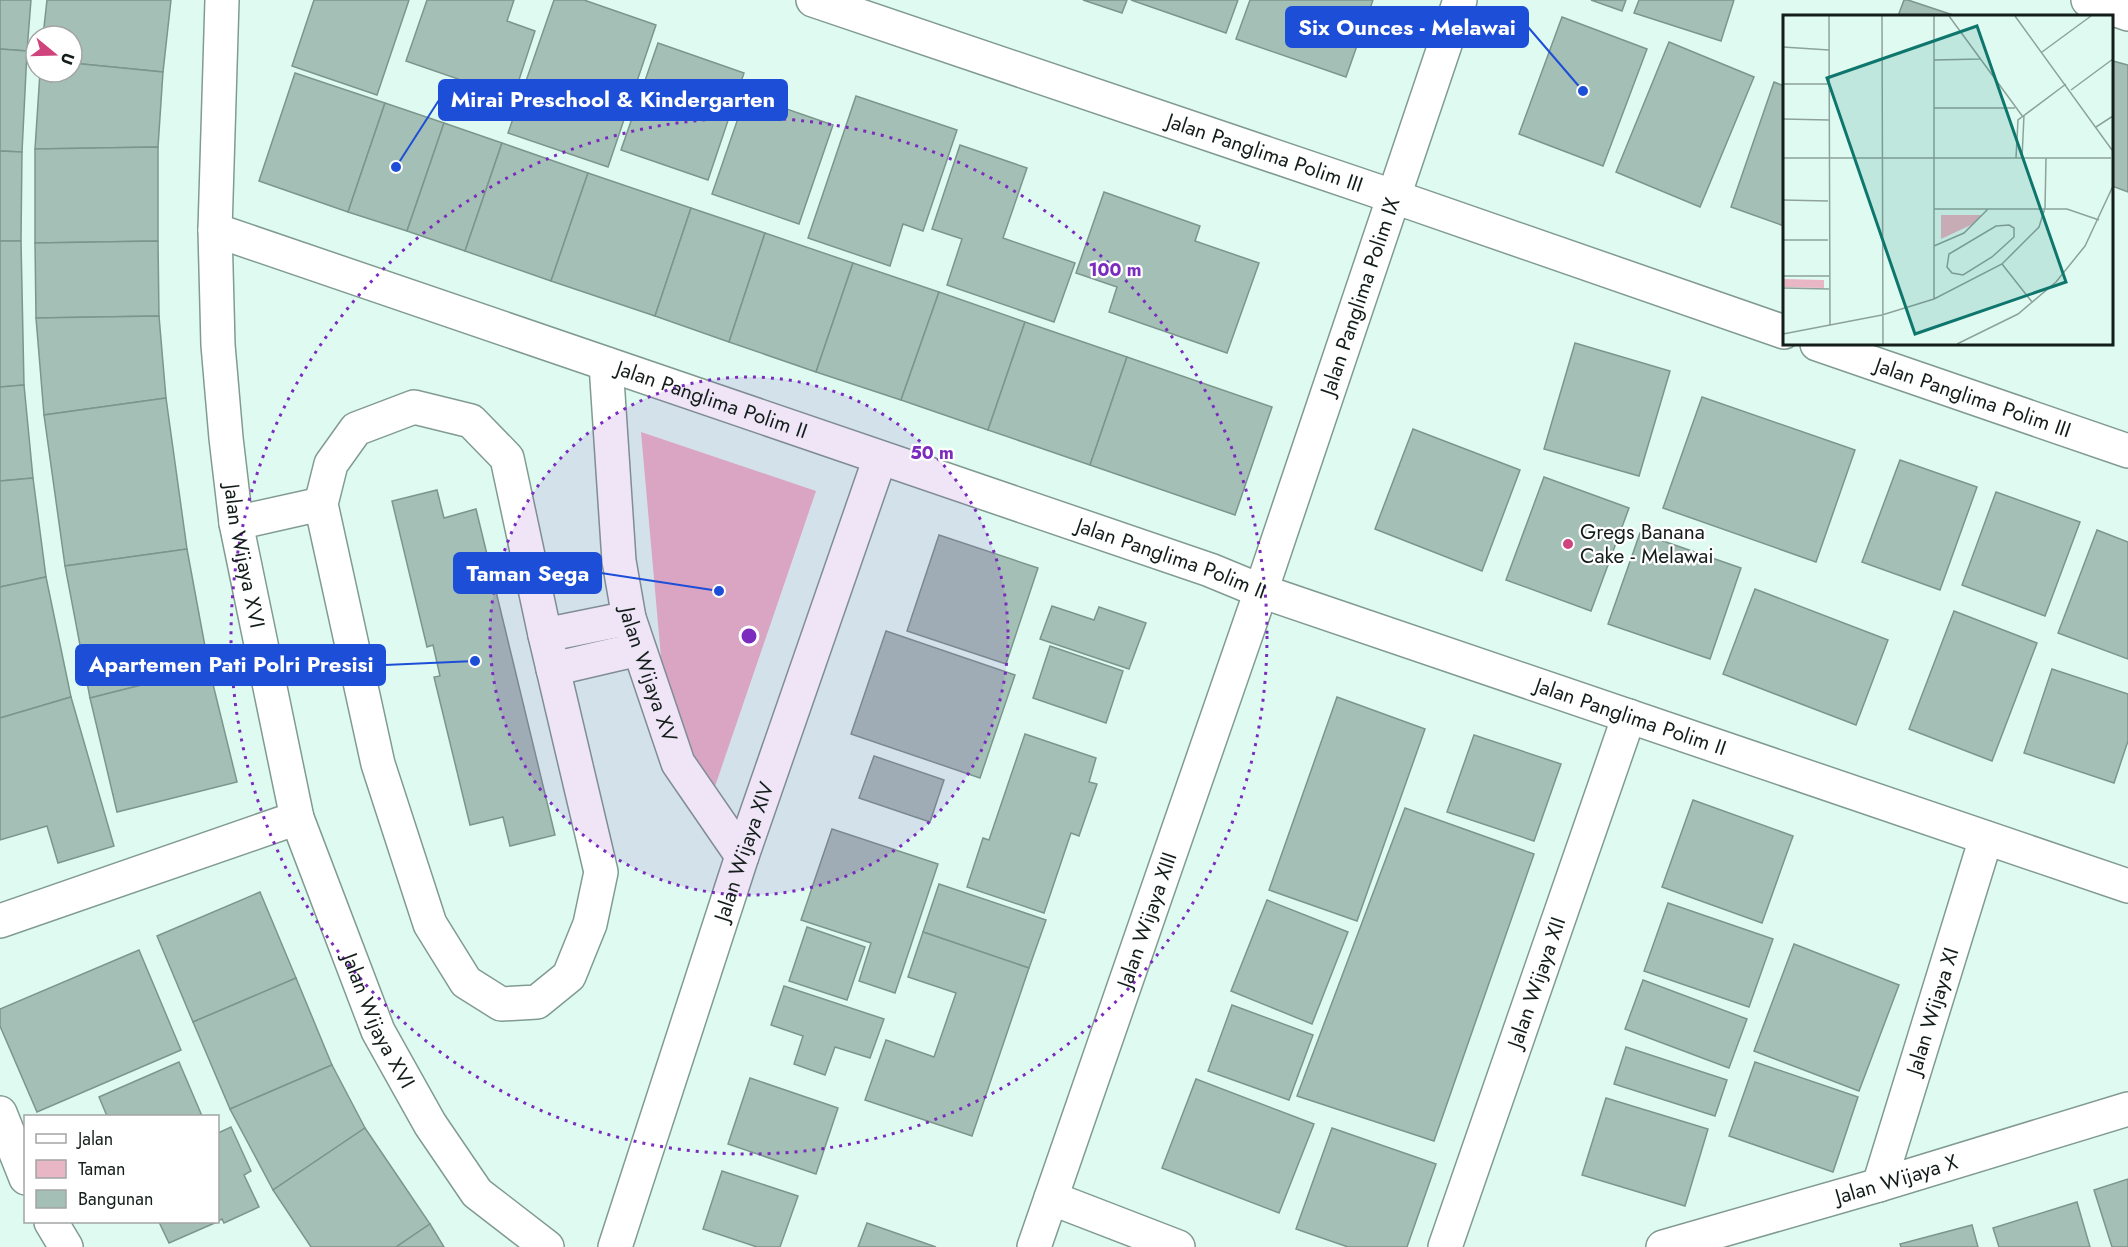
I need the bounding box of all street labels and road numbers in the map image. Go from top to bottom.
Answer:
street label: Jalan Panglima Polim III [1160,105,1367,200]
street label: Jalan Panglima Polim IX [1312,193,1408,402]
street label: Jalan Panglima Polim III [1868,349,2075,445]
street label: Jalan Panglima Polim II [609,352,811,446]
street label: Jalan Wijaya XVI [216,479,272,631]
street label: Jalan Panglima Polim II [1069,509,1270,607]
street label: Jalan Wijaya XV [612,602,685,746]
street label: Jalan Panglima Polim II [1528,669,1730,763]
street label: Jalan Wijaya XIV [706,778,782,928]
street label: Jalan Wijaya XIII [1109,848,1185,995]
street label: Jalan Wijaya XII [1499,913,1573,1055]
street label: Jalan Wijaya XI [1898,944,1966,1081]
street label: Jalan Wijaya XVI [334,946,422,1094]
street label: Jalan Wijaya X [1829,1147,1962,1213]

